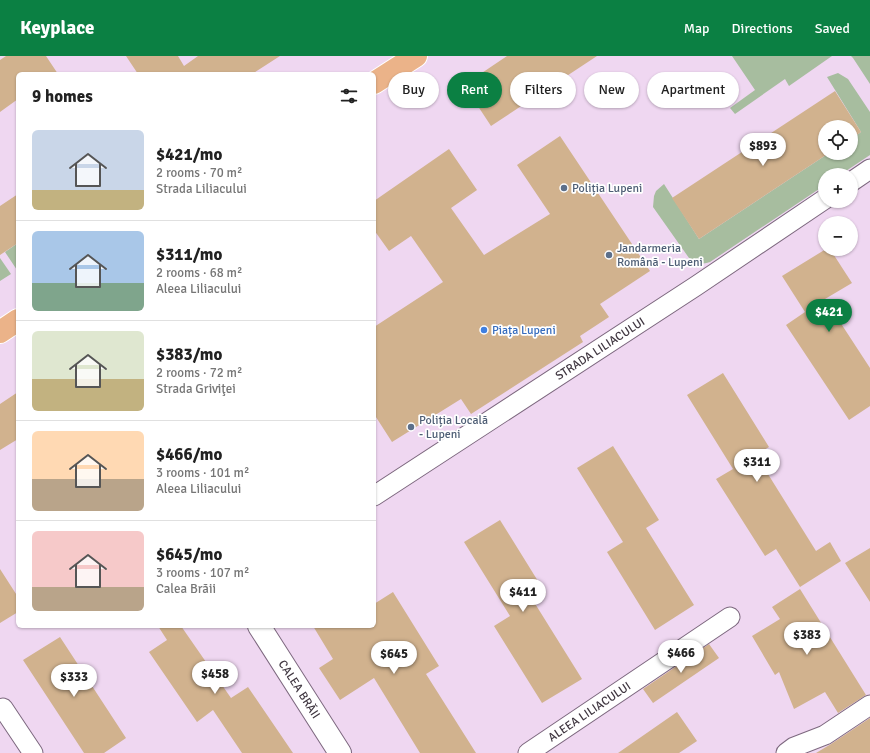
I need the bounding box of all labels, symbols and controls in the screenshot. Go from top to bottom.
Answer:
text: Keyplace [20,16,95,40]
text: Map [684,20,710,37]
text: Directions [732,20,793,37]
text: Saved [815,20,850,37]
chip: Buy [388,72,439,108]
chip: Rent [447,72,502,108]
chip: Filters [510,72,576,108]
chip: New [584,72,639,108]
chip: Apartment [647,72,739,108]
icon: filters [338,85,360,107]
text: 9 homes [32,86,93,107]
map controls [818,120,858,256]
button: locate [818,120,858,160]
pin: $893 [739,133,787,167]
text: $893 [749,138,777,154]
text: $421/mo [156,144,222,165]
icon: home [64,146,112,194]
text: 2 rooms · 70 m² [156,165,242,181]
button: + [818,168,858,208]
text: Strada Liliacului [156,181,247,197]
place label: Poliția Lupeni [572,181,642,196]
marker: Poliția Lupeni [559,183,569,193]
button: − [818,216,858,256]
place label: Jandarmeria Română - Lupeni [617,241,703,270]
text: $311/mo [156,244,222,265]
icon: home [64,247,112,295]
marker: Jandarmeria Română - Lupeni [604,250,614,260]
text: 2 rooms · 68 m² [156,265,242,281]
text: Aleea Liliacului [156,281,241,297]
pin: $421 [805,299,853,333]
text: $421 [815,304,843,320]
street label: STRADA LILIACULUI [553,314,648,384]
place label: Piața Lupeni [492,323,556,338]
marker: Piața Lupeni [479,325,489,335]
text: $383/mo [156,344,222,365]
icon: home [64,347,112,395]
text: 2 rooms · 72 m² [156,365,242,381]
text: Strada Griviţei [156,381,236,397]
place label: Poliția Locală - Lupeni [419,413,488,442]
marker: Poliția Locală - Lupeni [406,422,416,432]
text: $466/mo [156,444,222,465]
icon: home [64,447,112,495]
pin: $311 [733,449,781,483]
text: $311 [743,454,771,470]
text: 3 rooms · 101 m² [156,465,249,481]
text: Aleea Liliacului [156,481,241,497]
text: $645/mo [156,544,222,565]
icon: home [64,547,112,595]
text: 3 rooms · 107 m² [156,565,249,581]
pin: $411 [499,579,547,613]
text: Calea Brăii [156,581,216,597]
text: $411 [509,584,537,600]
pin: $383 [783,622,831,656]
text: $383 [793,627,821,643]
pin: $466 [657,640,705,674]
pin: $645 [370,641,418,675]
text: $466 [667,645,695,661]
text: $645 [380,646,408,662]
street label: CALEA BRĂII [275,657,323,722]
pin: $458 [191,661,239,695]
pin: $333 [50,664,98,698]
text: $458 [201,666,229,682]
text: $333 [60,669,88,685]
street label: ALEEA LILIACULUI [545,679,634,745]

